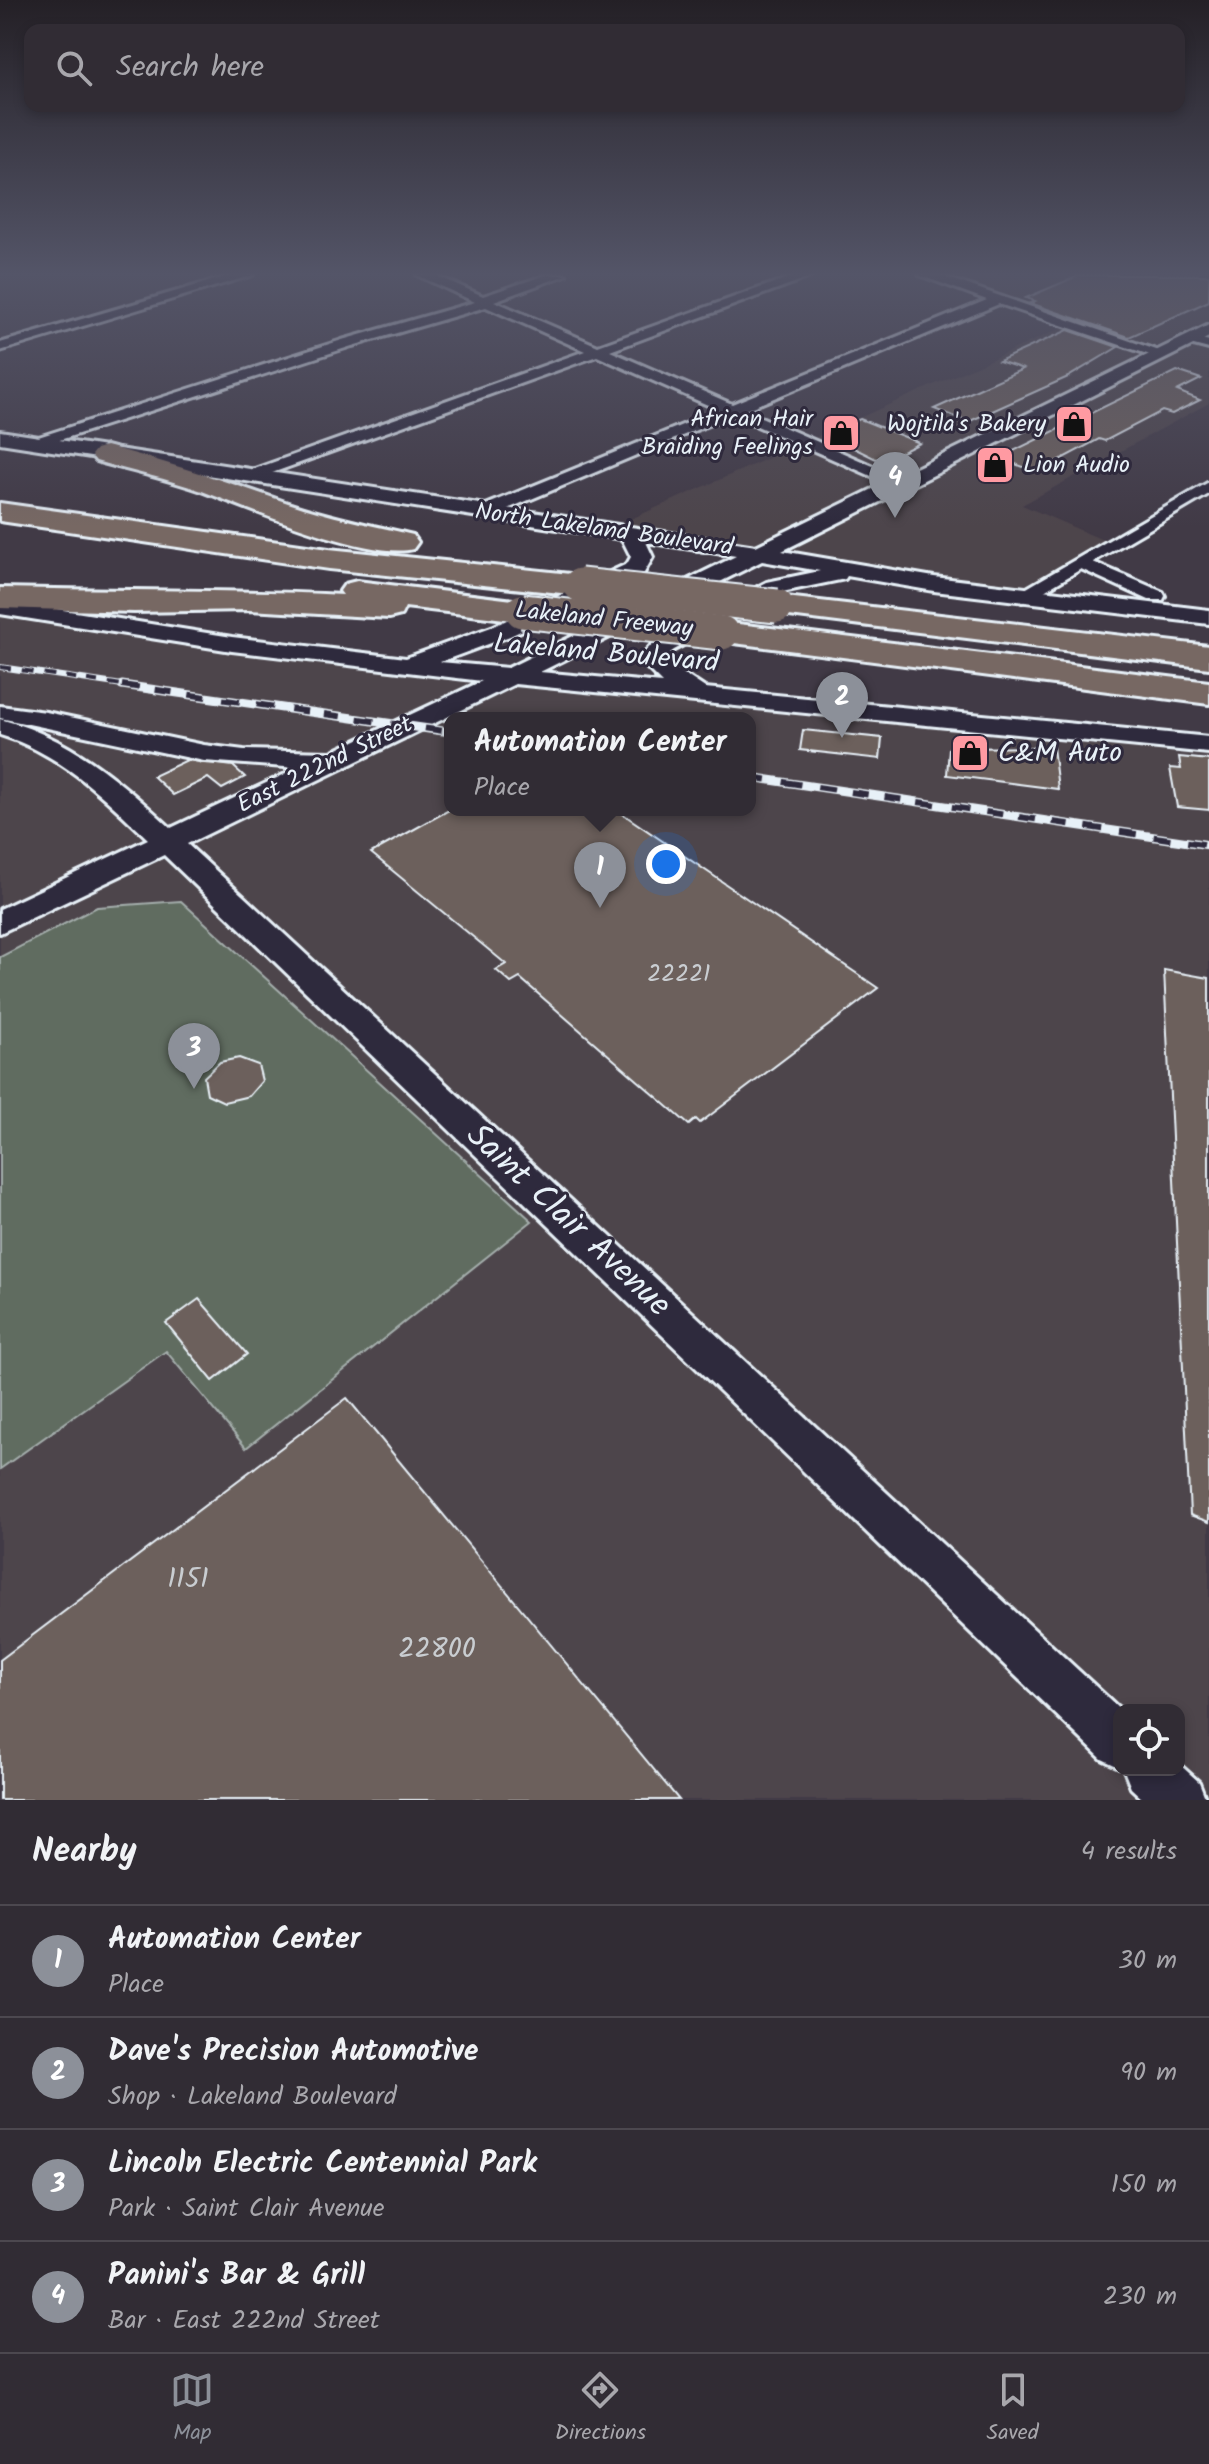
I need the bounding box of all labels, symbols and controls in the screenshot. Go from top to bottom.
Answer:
search box [24,24,1185,112]
text: Search here [116,44,264,92]
icon: search [52,46,96,90]
place label: African Hair Braiding Feelings [641,400,815,467]
shop icon: Wojtila's Bakery [1053,403,1095,445]
place label: Wojtila's Bakery [887,405,1047,444]
shop icon: African Hair Braiding Feelings [820,412,862,454]
shop icon: Lion Audio [974,444,1016,486]
place label: Lion Audio [1023,446,1130,485]
pin: 4 [869,452,921,518]
street label: North Lakeland Boulevard [472,493,737,568]
street label: Lakeland Freeway [513,591,696,649]
street label: Lakeland Boulevard [492,622,722,686]
pin: 2 [816,672,868,738]
street label: East 222nd Street [230,705,420,825]
popup [444,712,756,816]
text: Automation Center [474,719,726,767]
place label: C&M Auto [998,731,1122,776]
shop icon: C&M Auto [949,732,991,774]
text: Place [474,767,530,809]
pin: 1 [574,842,626,908]
your location [646,844,686,884]
house number: 22221 [647,955,711,994]
pin: 3 [168,1023,220,1089]
street label: Saint Clair Avenue [453,1111,683,1331]
house number: 1151 [167,1557,209,1602]
house number: 22800 [398,1627,476,1672]
map controls [1113,1704,1185,1776]
button: locate [1113,1704,1185,1776]
text: Nearby [32,1825,137,1879]
text: 4 results [1081,1831,1177,1873]
text: Automation Center [108,1916,361,1964]
text: 1 [54,1940,62,1982]
text: 30 m [1118,1940,1177,1982]
text: Place [108,1964,164,2006]
text: Dave's Precision Automotive [108,2028,478,2076]
text: 2 [50,2052,66,2094]
text: 90 m [1120,2052,1177,2094]
text: Shop · Lakeland Boulevard [108,2076,397,2118]
text: Lincoln Electric Centennial Park [108,2140,537,2188]
text: 3 [51,2164,65,2206]
text: 150 m [1111,2164,1177,2206]
text: Park · Saint Clair Avenue [108,2188,385,2230]
text: Panini's Bar & Grill [108,2252,365,2300]
text: 4 [51,2276,65,2318]
text: 230 m [1103,2276,1177,2318]
text: Bar · East 222nd Street [108,2300,380,2342]
tab: Map [170,2368,214,2451]
tab: Directions [555,2368,646,2451]
tab: Saved [987,2368,1039,2451]

